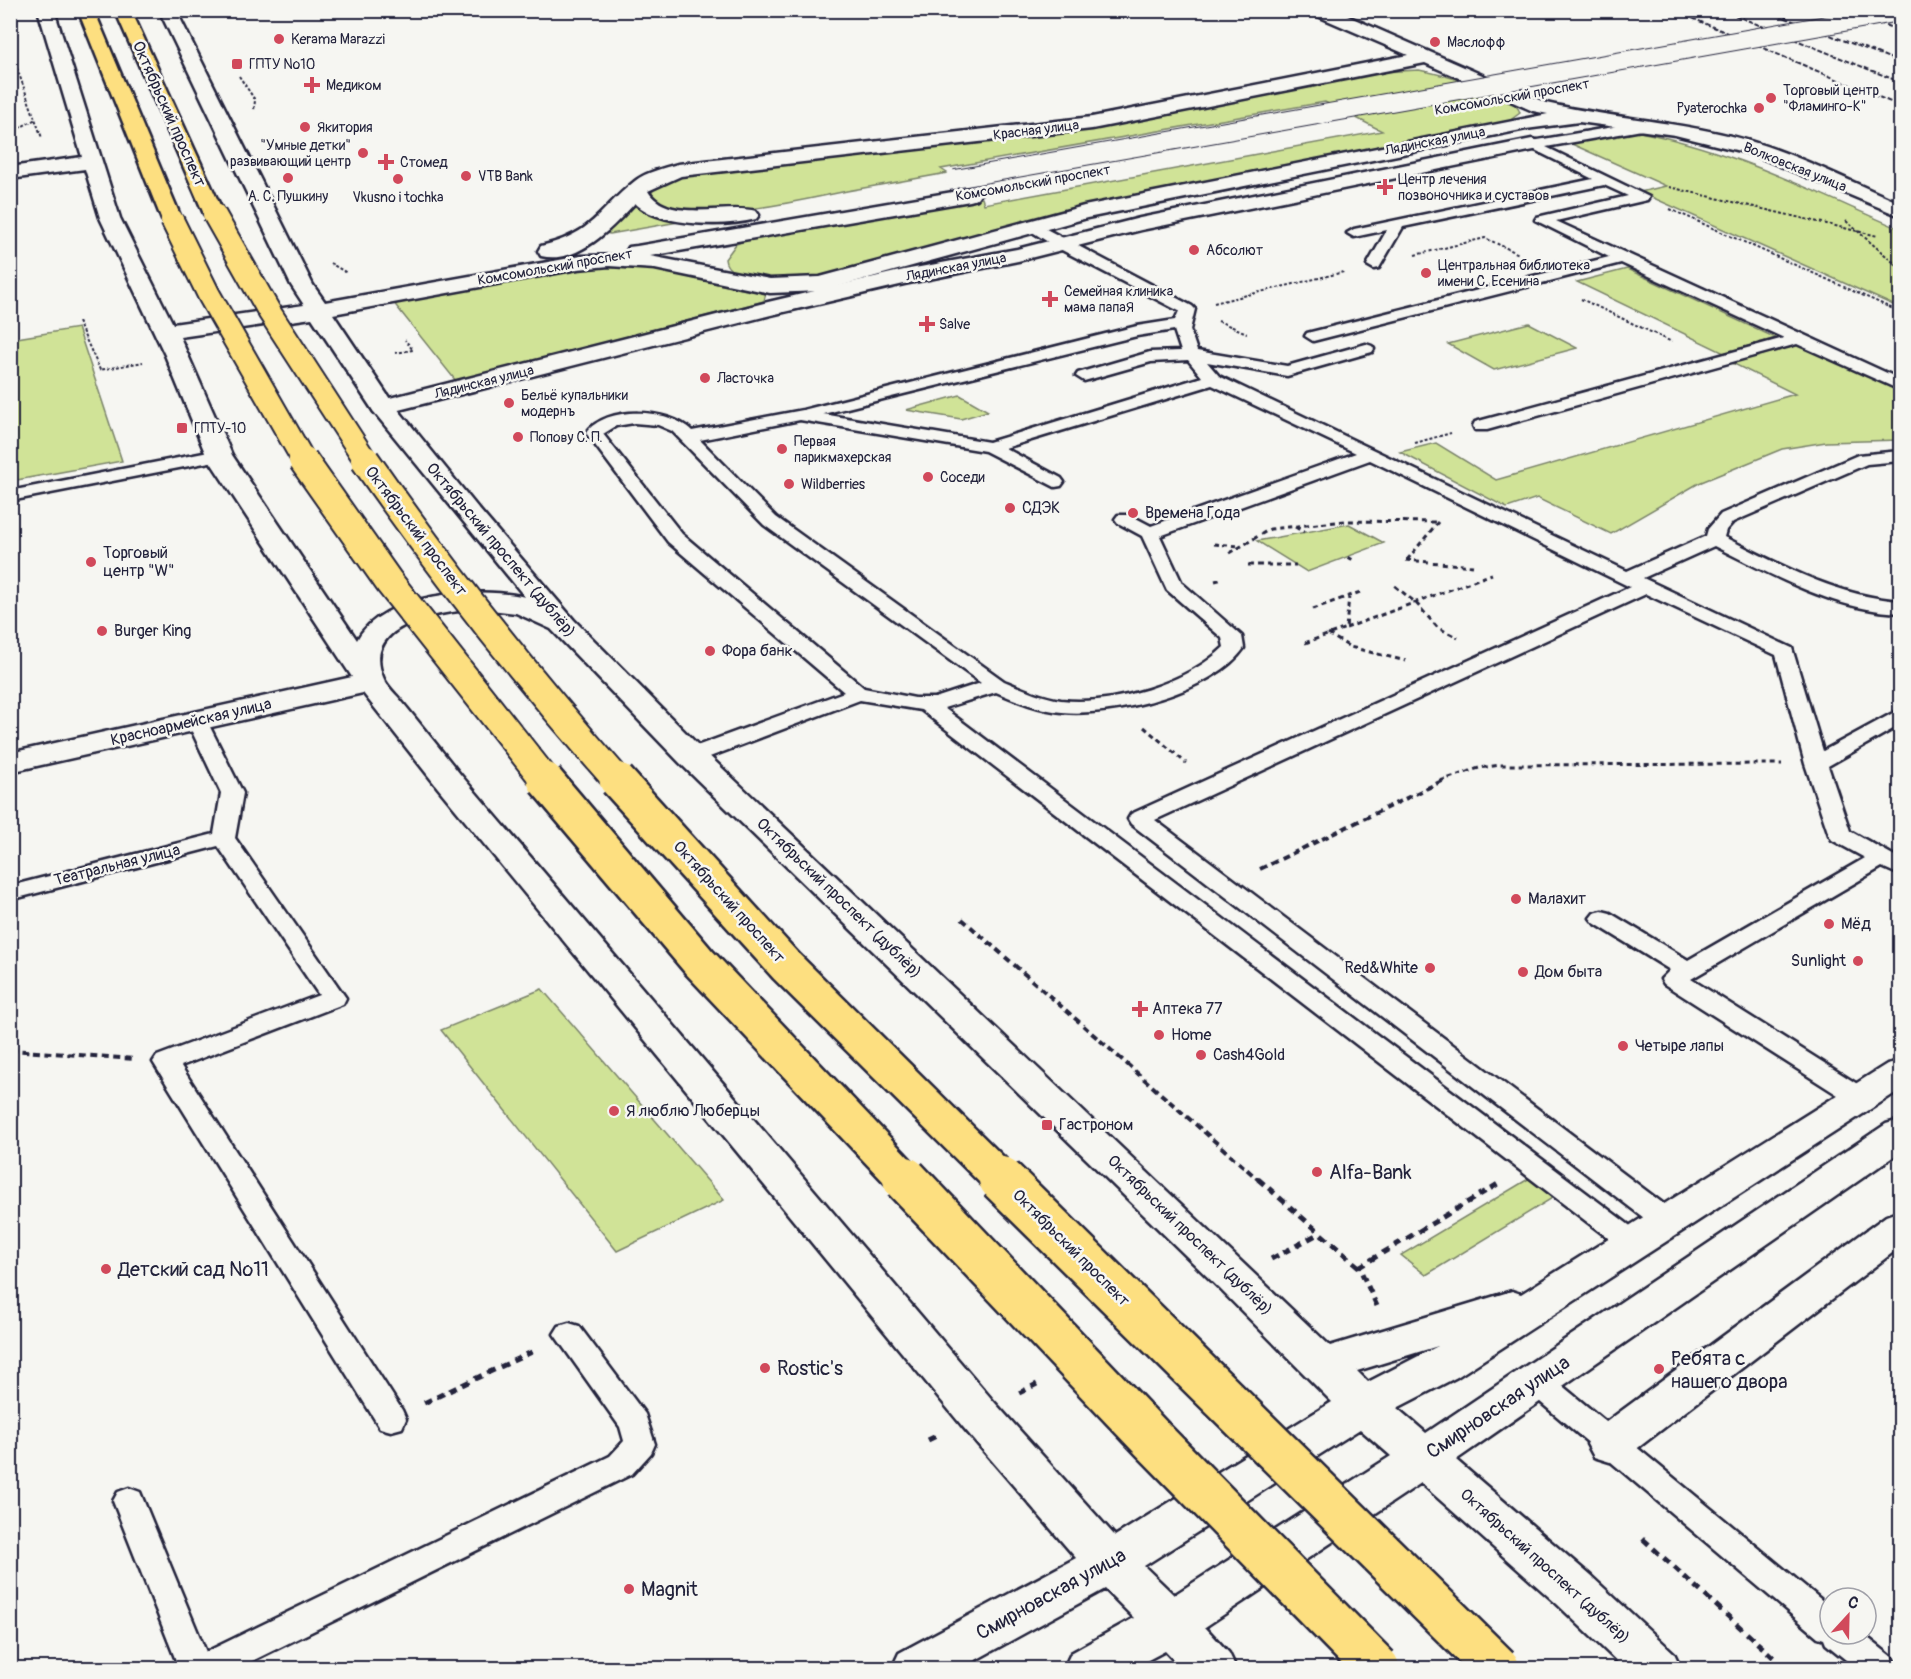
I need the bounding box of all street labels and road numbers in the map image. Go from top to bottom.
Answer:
street label: Октябрьский проспект [128,38,210,190]
street label: Комсомольский проспект [1433,75,1591,119]
street label: Красная улица [992,116,1080,144]
street label: Лядинская улица [1382,123,1487,159]
street label: Волковская улица [1741,139,1849,195]
street label: Комсомольский проспект [954,161,1112,205]
street label: Комсомольский проспект [476,245,634,289]
street label: Лядинская улица [903,249,1008,285]
street label: Лядинская улица [432,361,536,403]
street label: Октябрьский проспект (дублёр) [422,459,580,641]
street label: Октябрьский проспект [361,462,471,600]
street label: Красноармейская улица [109,694,273,750]
street label: Октябрьский проспект (дублёр) [752,814,926,982]
street label: Октябрьский проспект [669,837,789,967]
street label: Театральная улица [52,840,182,890]
street label: Октябрьский проспект (дублёр) [1103,1151,1277,1319]
street label: Октябрьский проспект [1008,1185,1134,1311]
street label: Смирновская улица [1421,1350,1575,1464]
street label: Октябрьский проспект (дублёр) [1456,1484,1634,1648]
street label: Смирновская улица [972,1542,1130,1646]

